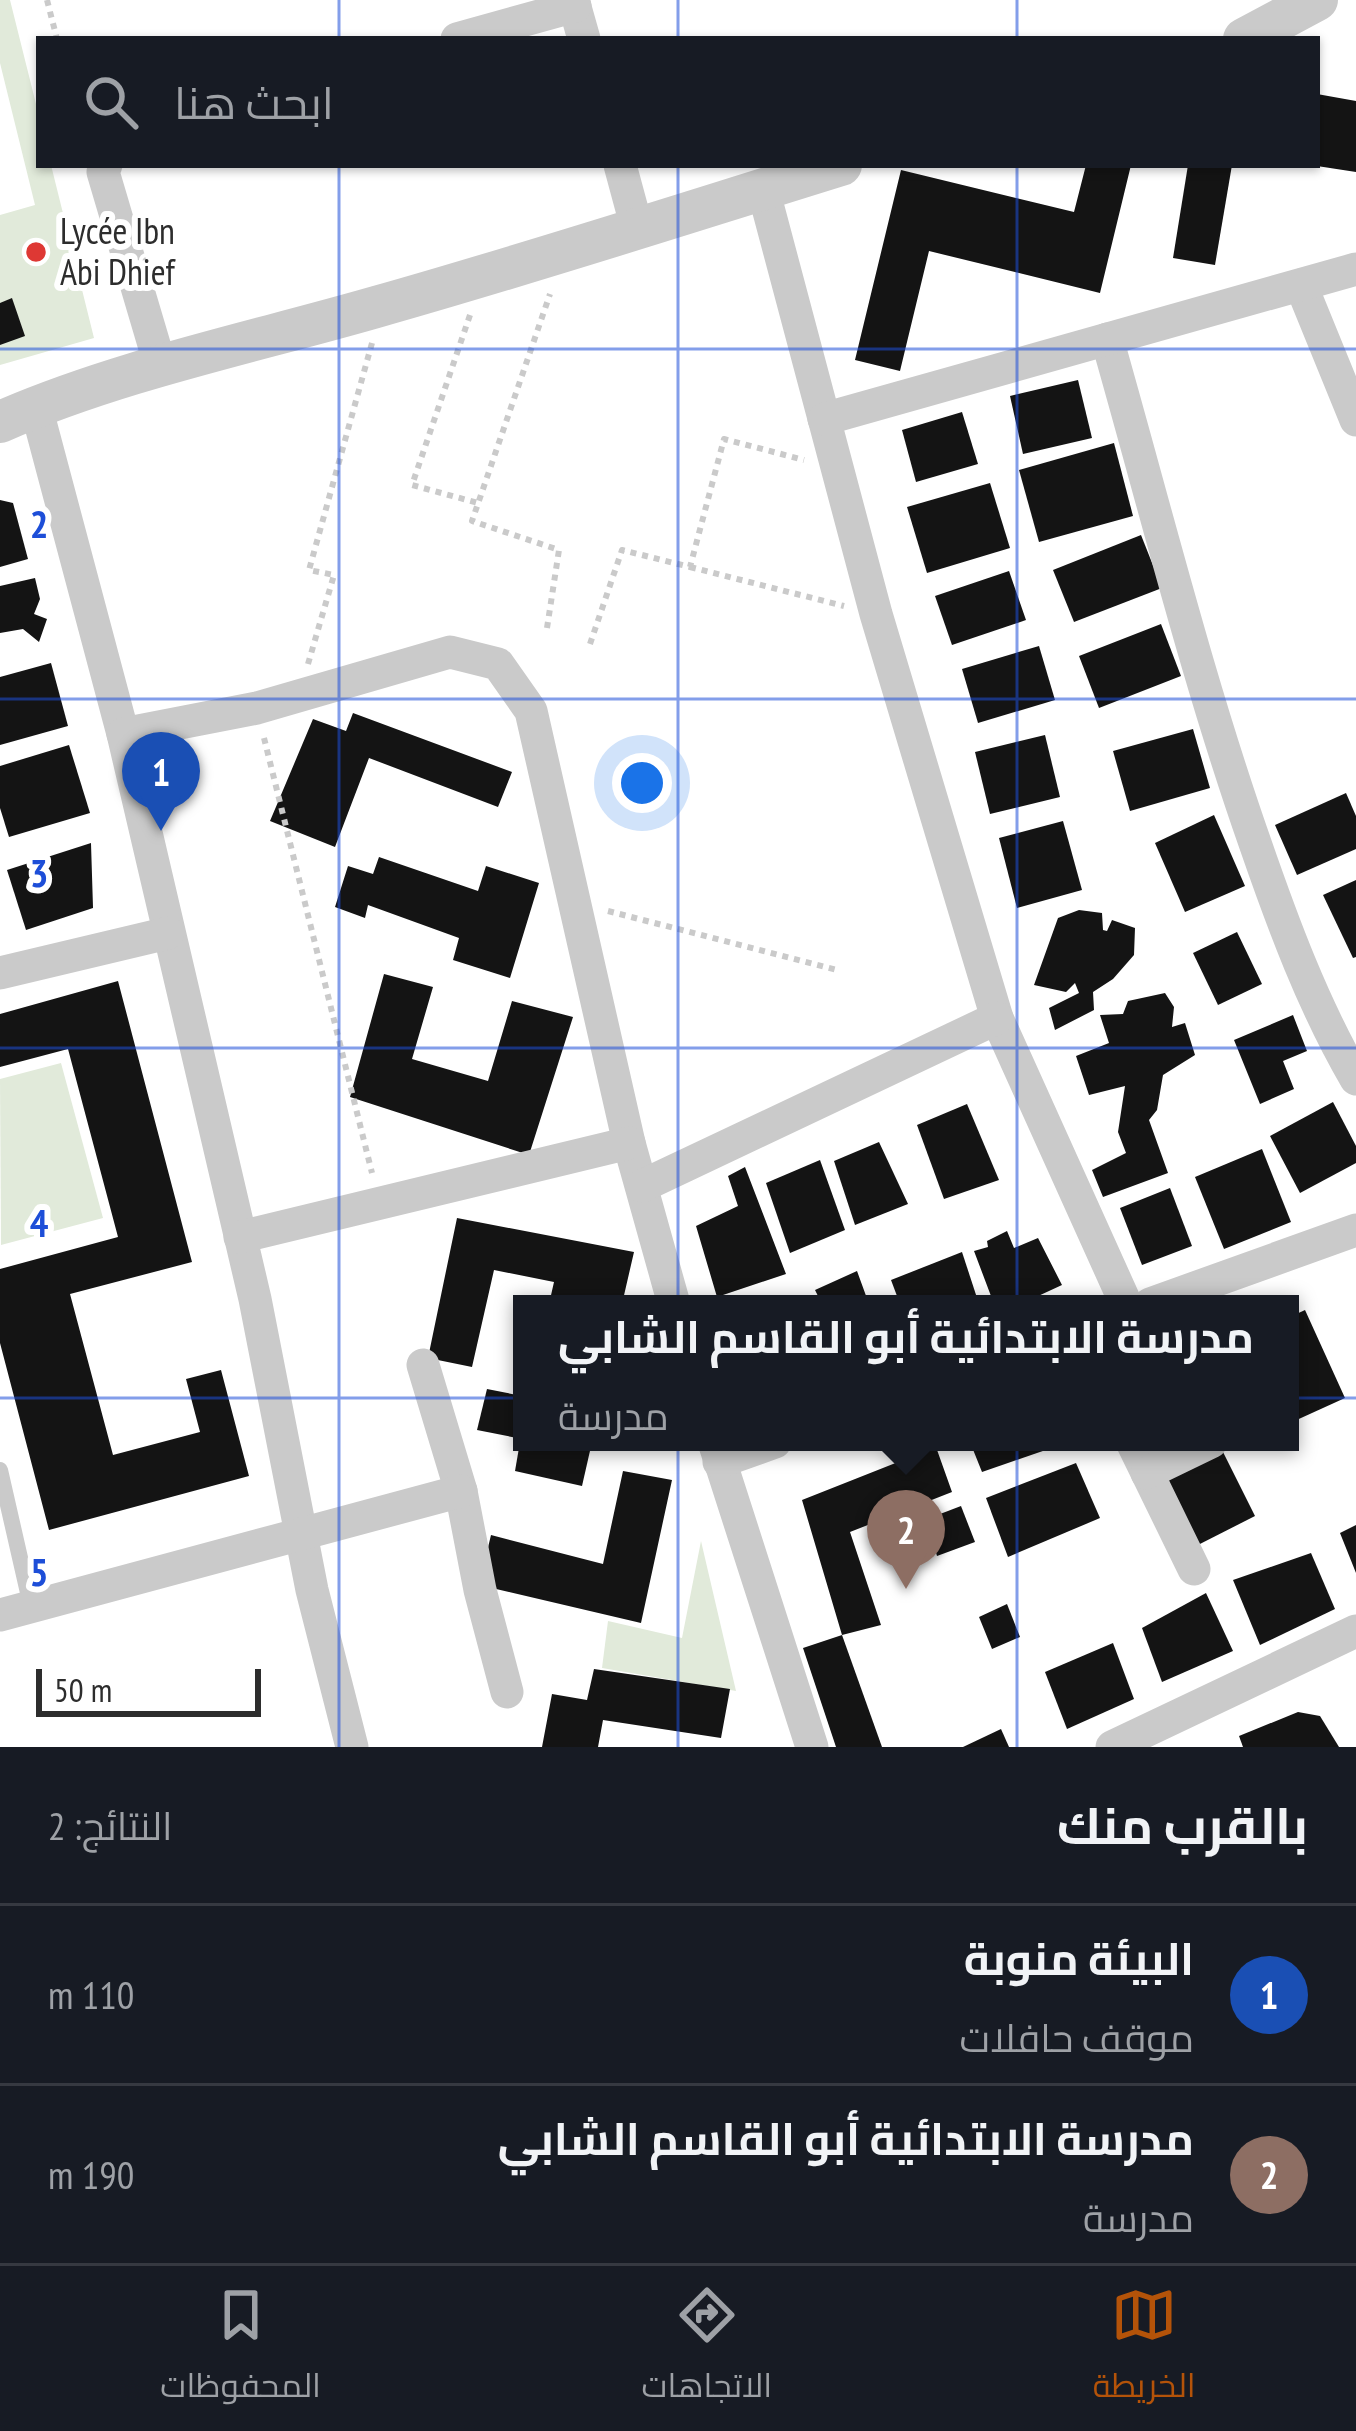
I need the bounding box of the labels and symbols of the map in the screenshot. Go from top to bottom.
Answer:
place label: Lycée Ibn Abi Dhief [60,207,177,295]
marker: Lycée Ibn Abi Dhief [23,239,49,265]
text: 2 [30,498,48,549]
pin: 1 [122,732,200,831]
your location [612,753,672,813]
text: 3 [30,847,48,898]
text: 4 [30,1197,49,1248]
pin: 2 [867,1490,945,1589]
text: 5 [30,1546,48,1597]
scale bar [36,1663,261,1716]

